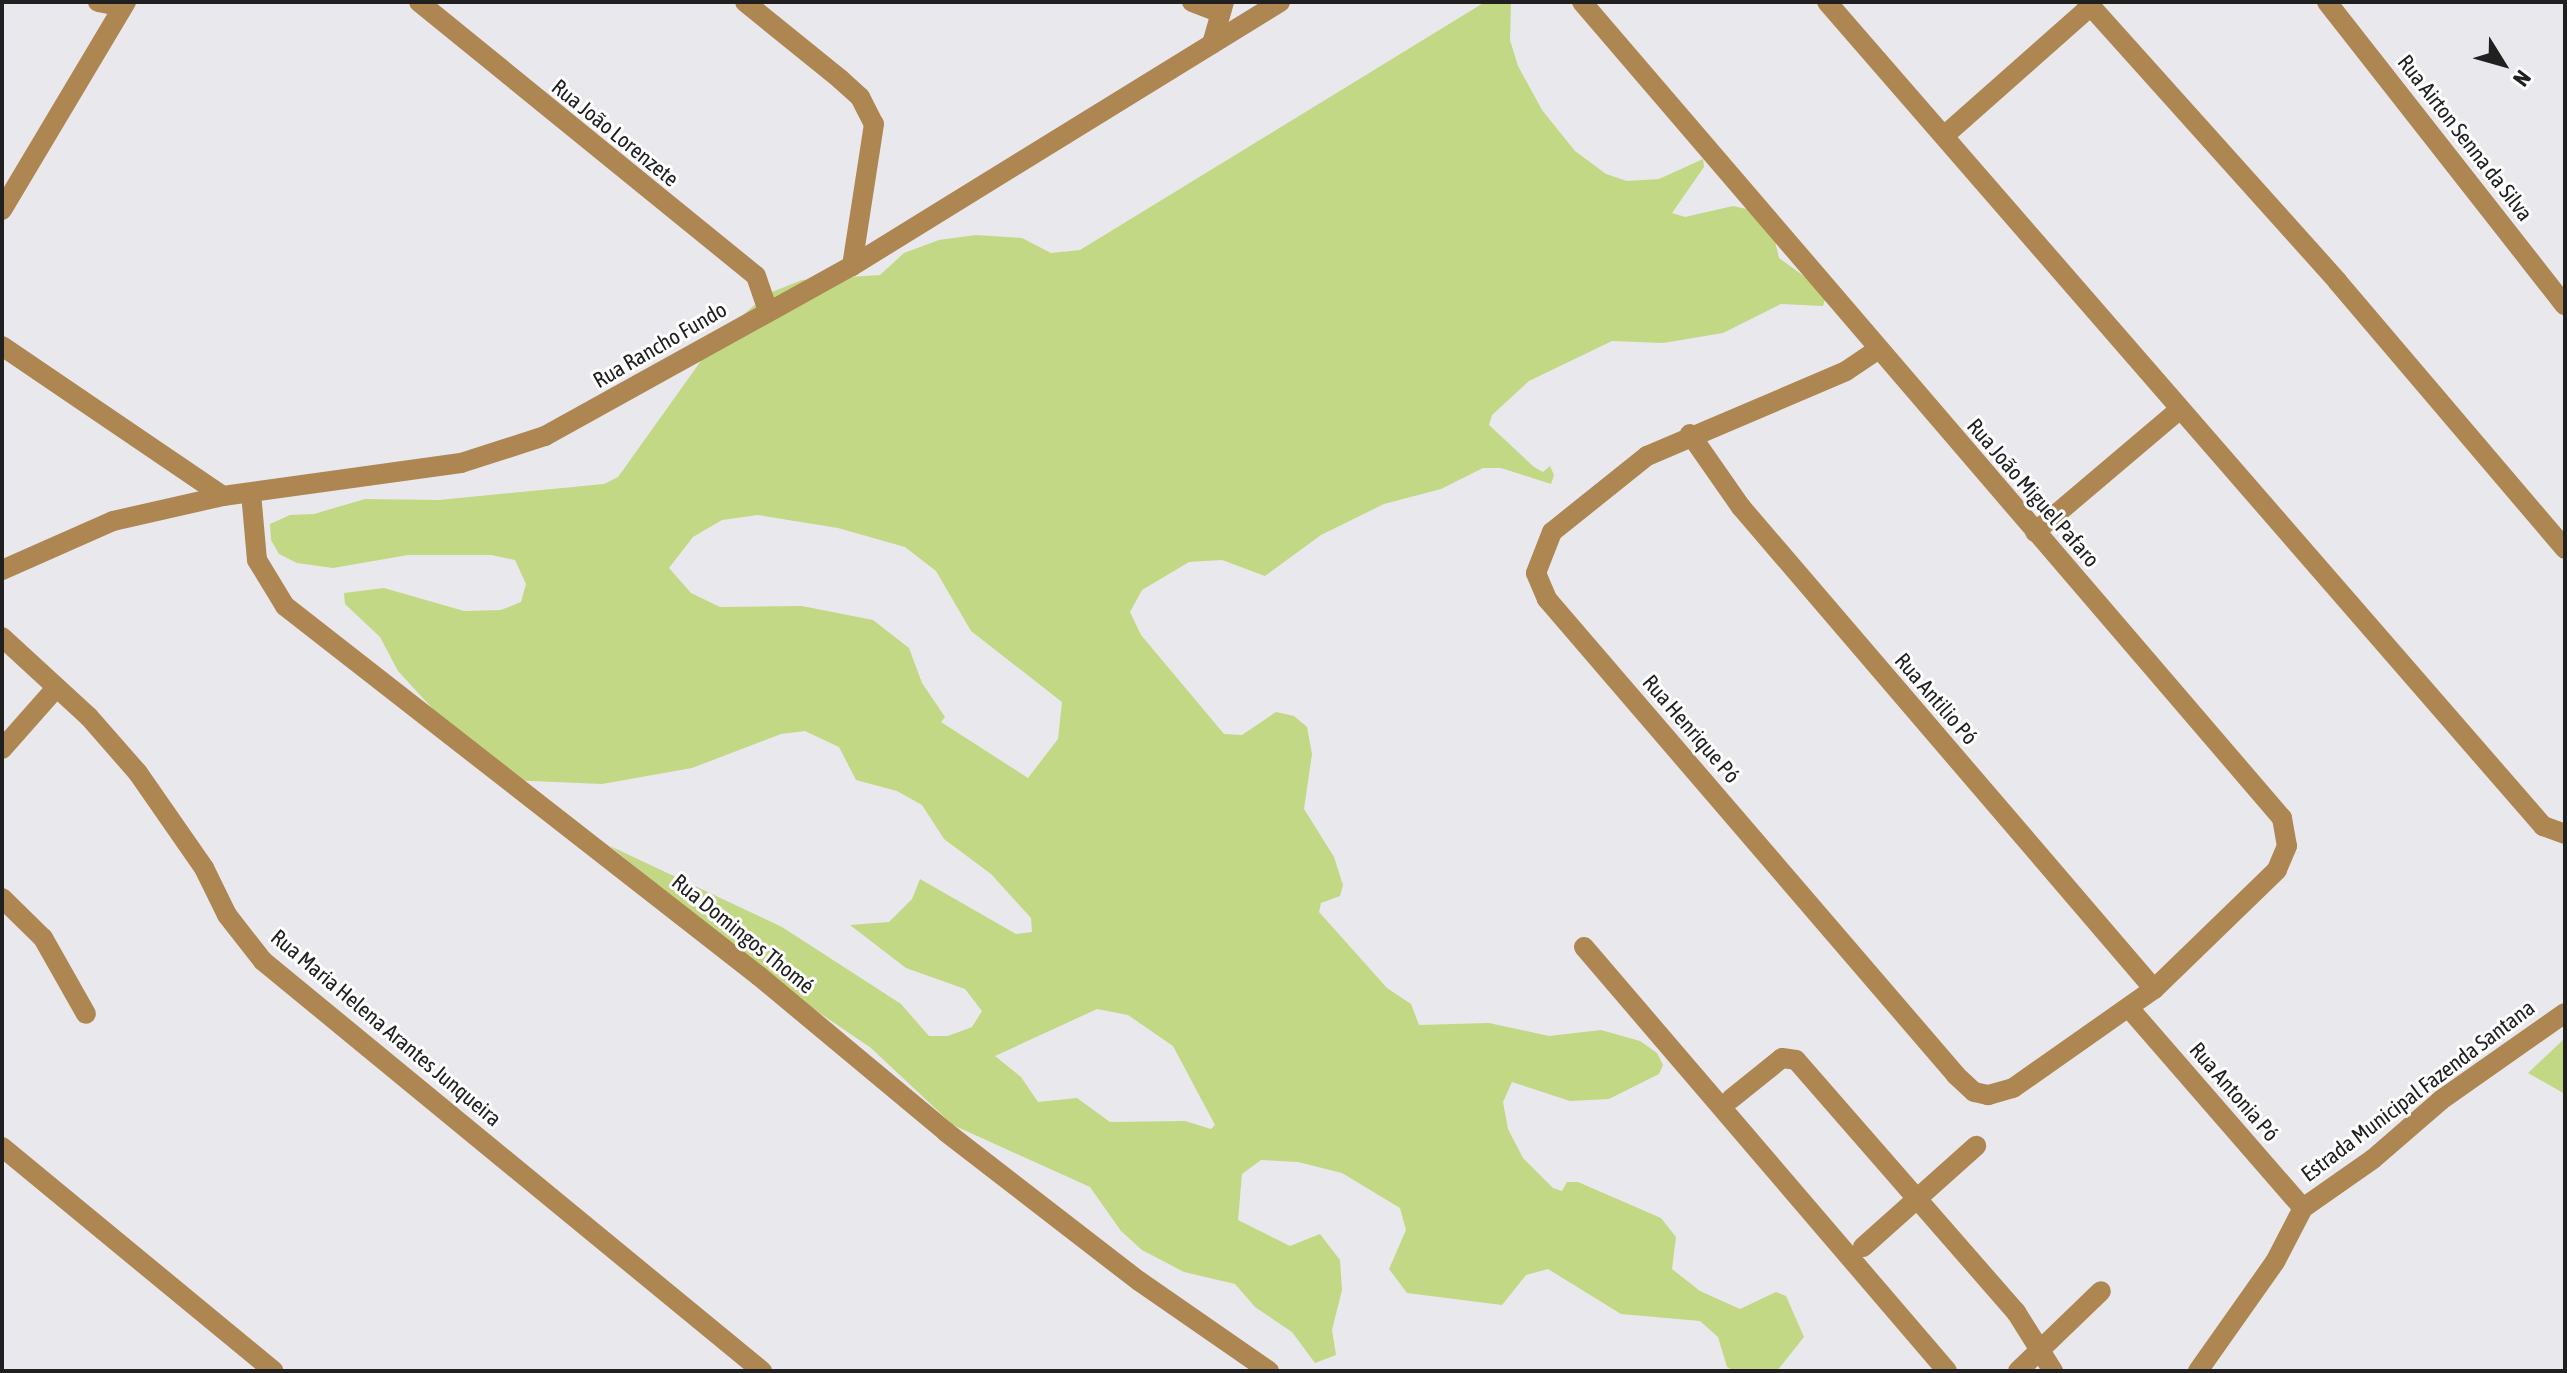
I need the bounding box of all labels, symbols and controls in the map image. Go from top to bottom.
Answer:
north arrow [2463,24,2543,104]
street label: Rua Airton Senna da Silva [2392,50,2538,226]
text: N [2508,65,2536,91]
street label: Rua João Lorenzete [546,74,684,192]
street label: Rua Rancho Fundo [589,296,731,394]
street label: Rua João Miguel Pafaro [1961,413,2105,573]
street label: Rua Antilio Pó [1889,648,1983,750]
street label: Rua Henrique Pó [1637,669,1745,789]
street label: Rua Domingos Thomé [667,869,819,999]
street label: Rua Maria Helena Arantes Junqueira [266,924,506,1132]
street label: Estrada Municipal Fazenda Santana [2296,995,2540,1187]
street label: Rua Antonia Pó [2184,1037,2284,1147]

